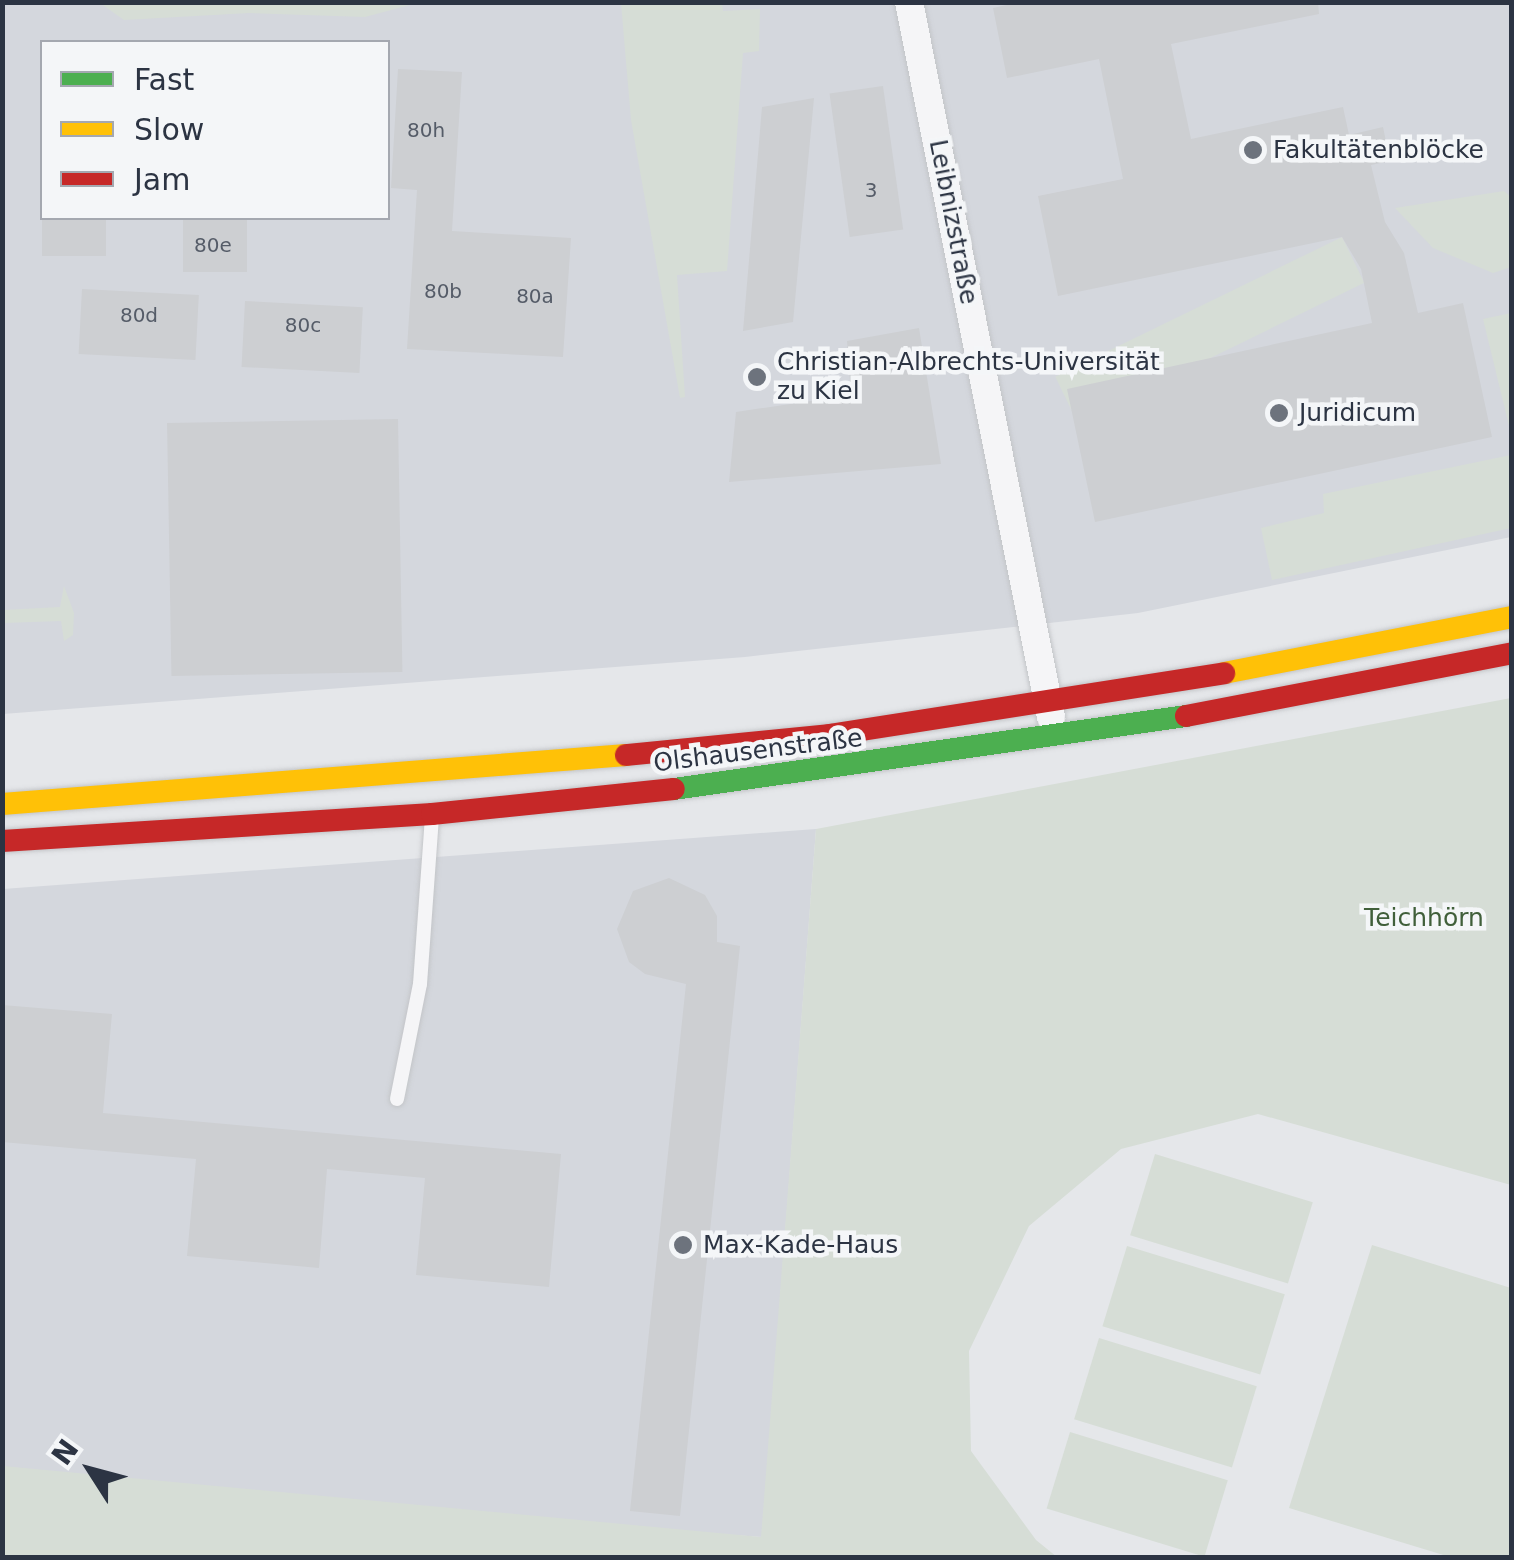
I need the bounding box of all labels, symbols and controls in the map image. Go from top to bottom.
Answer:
legend [40,40,390,220]
text: Fast [134,62,194,97]
text: Slow [134,112,204,147]
house number: 80h [407,118,445,142]
place label: Fakultätenblöcke [1273,135,1484,165]
street label: Leibnizstraße [922,137,984,307]
marker: Fakultätenblöcke [1242,139,1264,161]
text: Jam [134,162,190,197]
house number: 3 [865,178,877,202]
house number: 80e [194,233,232,257]
house number: 80b [424,279,462,303]
house number: 80a [516,284,554,308]
house number: 80d [120,303,158,327]
house number: 80c [285,313,321,337]
place label: Christian-Albrechts-Universität zu Kiel [777,348,1160,407]
marker: Christian-Albrechts-Universität zu Kiel [746,366,768,388]
place label: Juridicum [1299,398,1416,428]
marker: Juridicum [1268,402,1290,424]
street label: Olshausenstraße [652,723,864,779]
park label: Teichhörn [1364,903,1484,933]
place label: Max-Kade-Haus [703,1230,898,1260]
marker: Max-Kade-Haus [672,1234,694,1256]
north arrow [40,1420,140,1520]
text: N [45,1433,86,1471]

